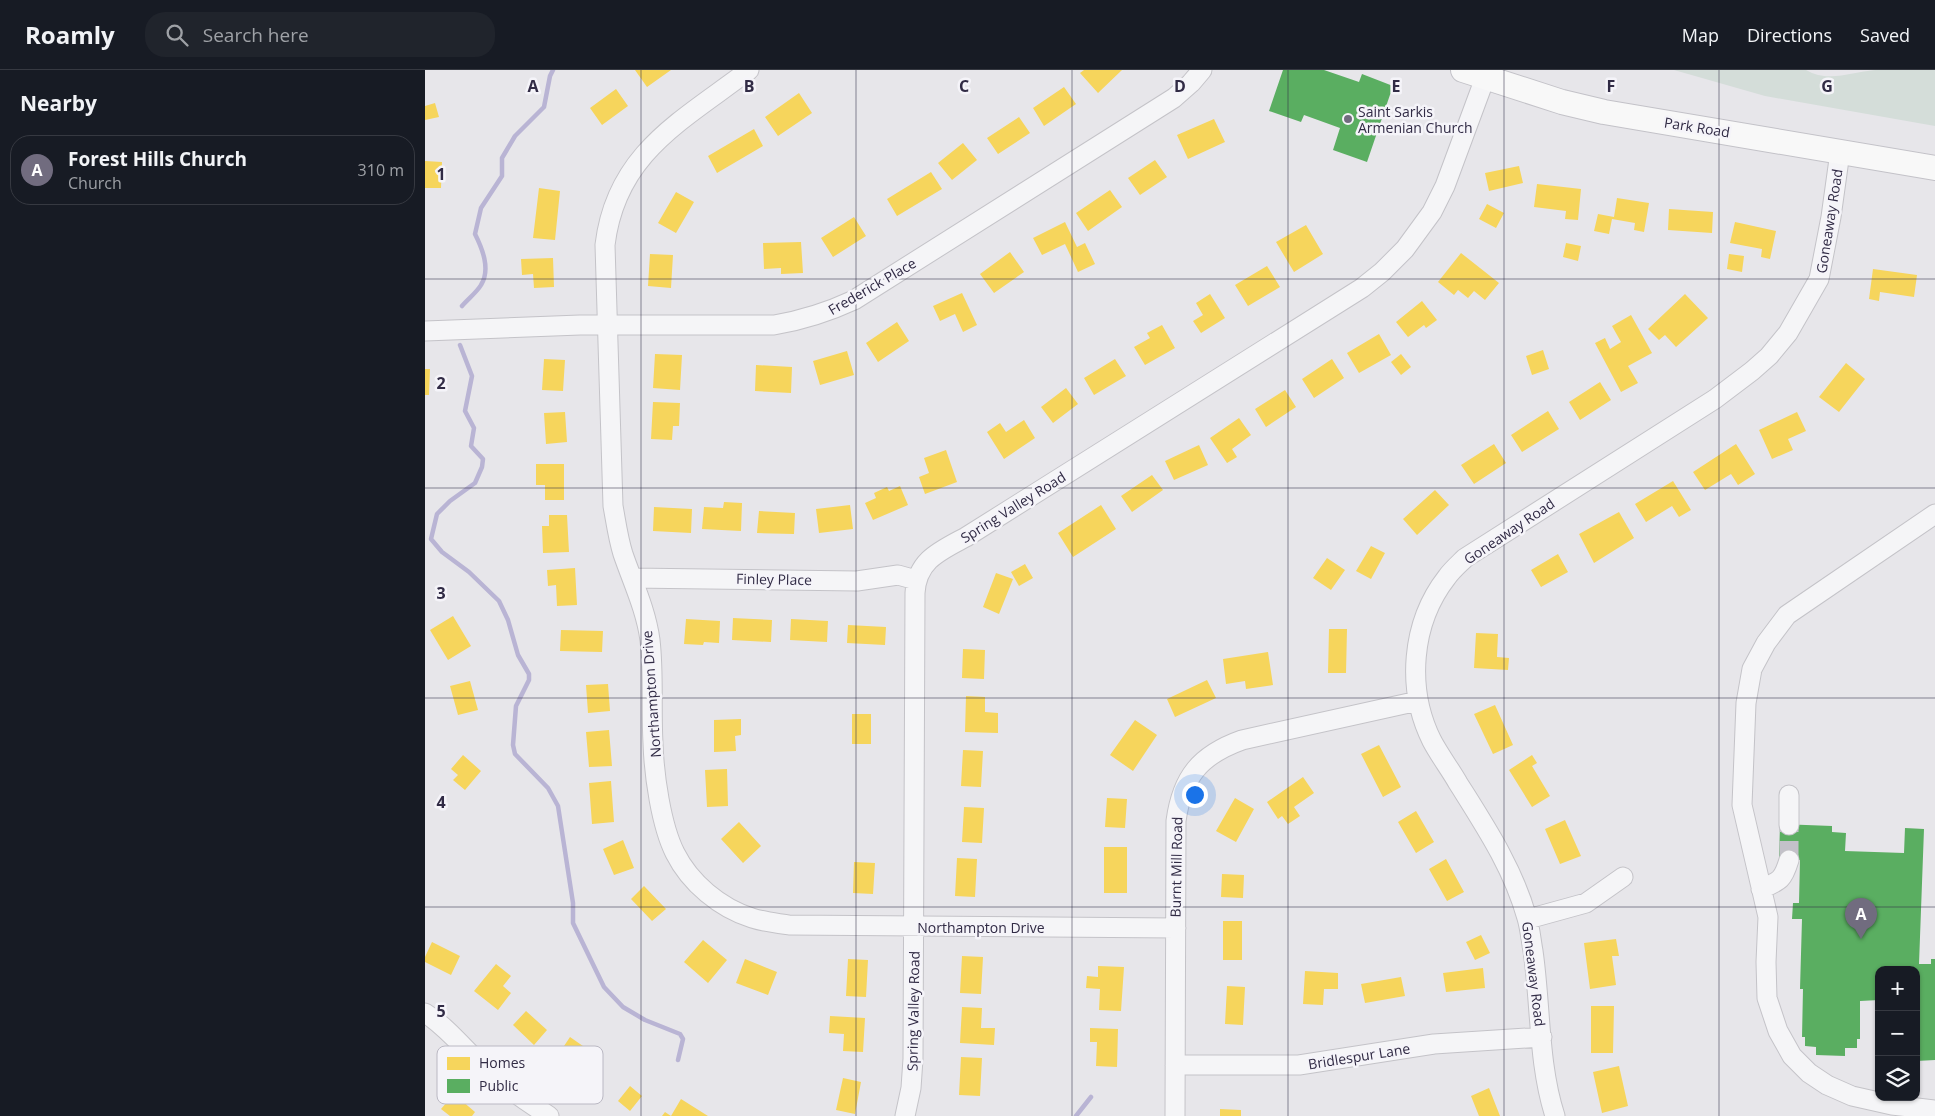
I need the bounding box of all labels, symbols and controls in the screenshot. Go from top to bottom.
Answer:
search box [145,12,495,57]
text: Roamly [25,18,115,51]
icon: search [163,21,191,49]
text: Search here [203,22,309,48]
text: Map [1682,23,1719,47]
text: Directions [1747,23,1832,47]
text: Saved [1860,23,1910,47]
text: A [527,75,539,97]
text: B [744,75,754,97]
text: C [959,75,969,97]
text: D [1174,75,1186,97]
text: E [1392,75,1401,97]
text: F [1607,75,1615,97]
text: G [1821,75,1833,97]
text: Nearby [20,89,97,117]
place label: Saint Sarkis Armenian Church [1358,102,1473,137]
street label: Park Road [1663,112,1731,142]
marker: Saint Sarkis Armenian Church [1342,113,1354,125]
text: Forest Hills Church [68,146,247,172]
text: A [31,159,43,181]
text: 310 m [358,159,404,181]
text: 1 [436,163,446,185]
street label: Goneaway Road [1811,167,1847,275]
text: Church [68,172,122,194]
street label: Frederick Place [825,253,920,319]
text: 2 [436,372,446,394]
street label: Spring Valley Road [957,467,1069,547]
street label: Goneaway Road [1460,494,1558,568]
street label: Finley Place [736,569,812,589]
text: 3 [436,582,446,604]
street label: Northampton Drive [637,630,665,758]
your location [1182,782,1208,808]
text: 4 [436,791,446,813]
street label: Burnt Mill Road [1166,816,1186,918]
pin: A [1845,898,1877,939]
street label: Northampton Drive [917,918,1045,937]
street label: Goneaway Road [1518,920,1550,1028]
street label: Spring Valley Road [902,951,924,1071]
map controls [1875,966,1920,1101]
button: + [1875,966,1920,1011]
text: 5 [436,1000,446,1022]
button: − [1875,1011,1920,1056]
street label: Bridlespur Lane [1307,1039,1411,1073]
legend [437,1046,603,1104]
text: Homes [479,1053,526,1072]
button: layers [1875,1056,1920,1101]
text: Public [479,1076,519,1095]

